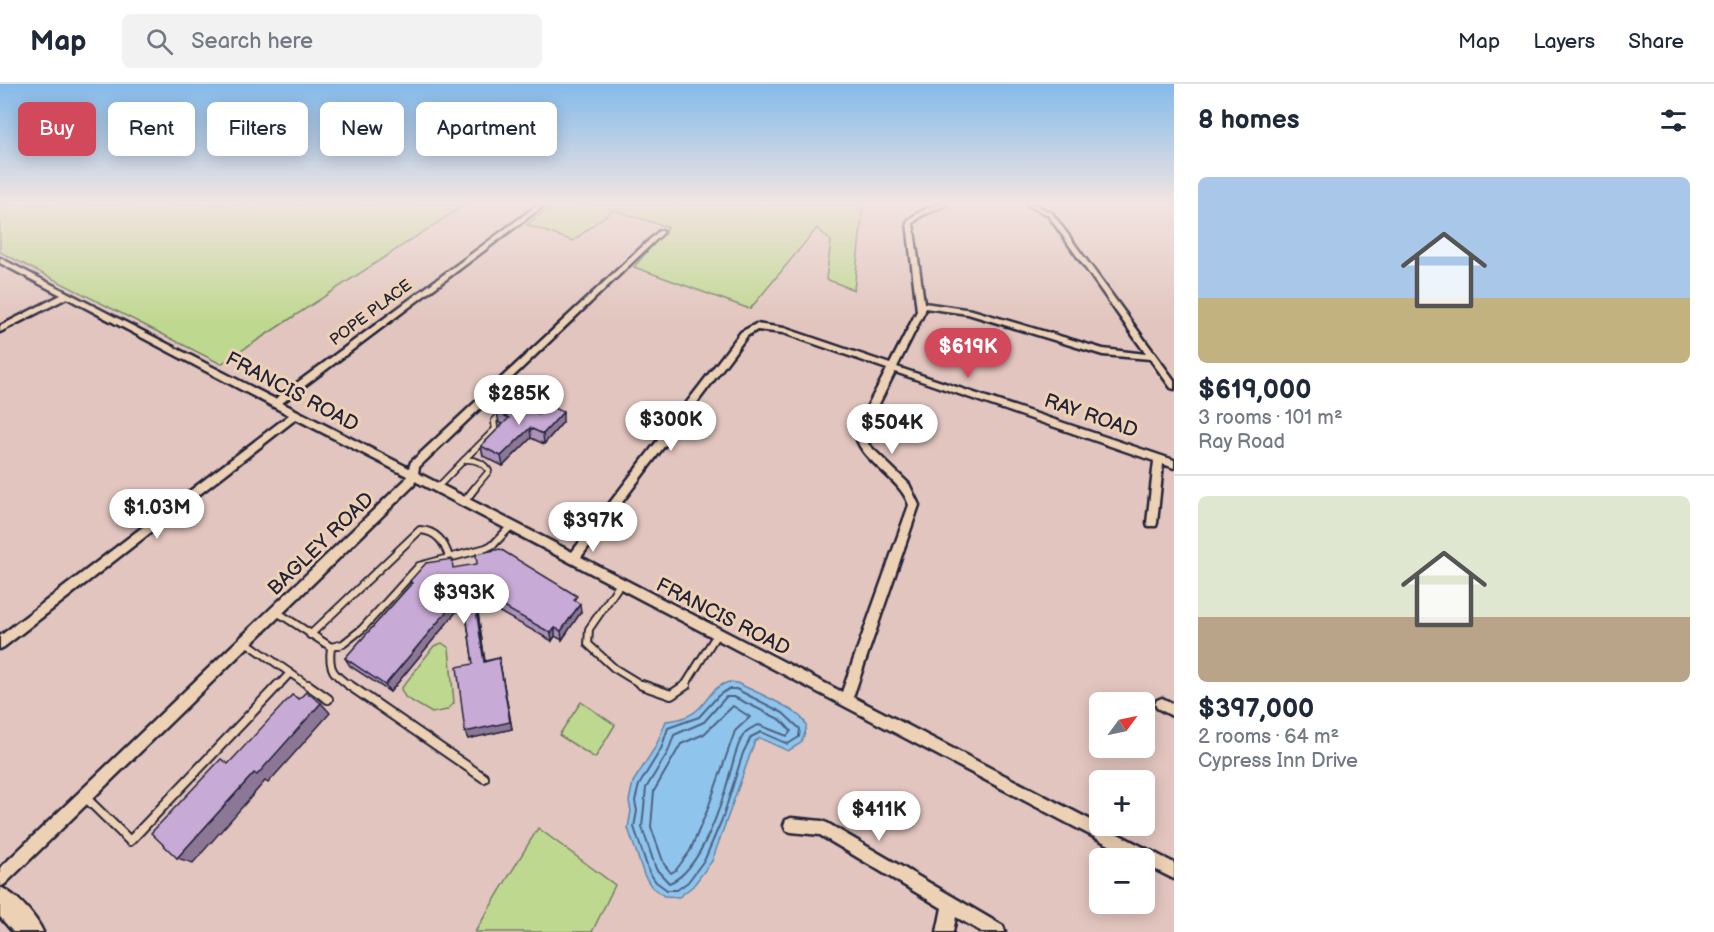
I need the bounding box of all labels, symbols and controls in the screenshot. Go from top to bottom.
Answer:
search box [122,14,542,68]
text: Map [30,25,86,58]
icon: search [143,25,176,58]
text: Search here [191,28,313,55]
text: Map [1458,29,1500,54]
text: Layers [1533,29,1595,54]
text: Share [1628,29,1684,54]
chip: Buy [18,102,96,156]
chip: Rent [108,102,195,156]
chip: Filters [207,102,308,156]
chip: New [320,102,404,156]
chip: Apartment [416,102,557,156]
icon: filters [1657,104,1690,137]
text: 8 homes [1198,105,1300,136]
icon: home [1390,216,1498,324]
street label: POPE PLACE [326,276,416,350]
pin: $619K [926,328,1010,379]
text: $619K [938,335,998,359]
street label: FRANCIS ROAD [221,347,363,437]
pin: $285K [477,375,561,426]
text: $619,000 [1198,375,1311,406]
text: $285K [488,382,550,406]
street label: RAY ROAD [1041,389,1141,443]
pin: $300K [629,401,713,452]
pin: $504K [850,404,934,455]
text: 3 rooms · 101 m² [1198,406,1343,430]
text: $300K [639,408,703,432]
text: $504K [861,411,923,435]
text: Ray Road [1198,430,1285,454]
street label: BAGLEY ROAD [263,488,379,600]
pin: $1.03M [108,489,206,540]
text: $1.03M [123,496,191,520]
pin: $397K [551,502,635,553]
text: $397K [562,509,624,533]
icon: home [1390,535,1498,643]
street label: FRANCIS ROAD [652,573,794,661]
pin: $393K [422,574,506,625]
text: $393K [433,581,495,605]
north arrow [1089,692,1155,758]
map controls [1089,692,1155,914]
text: $397,000 [1198,694,1314,725]
text: 2 rooms · 64 m² [1198,725,1339,749]
text: Cypress Inn Drive [1198,749,1358,773]
button: + [1089,770,1155,836]
pin: $411K [837,791,921,842]
text: $411K [852,798,907,822]
button: − [1089,848,1155,914]

